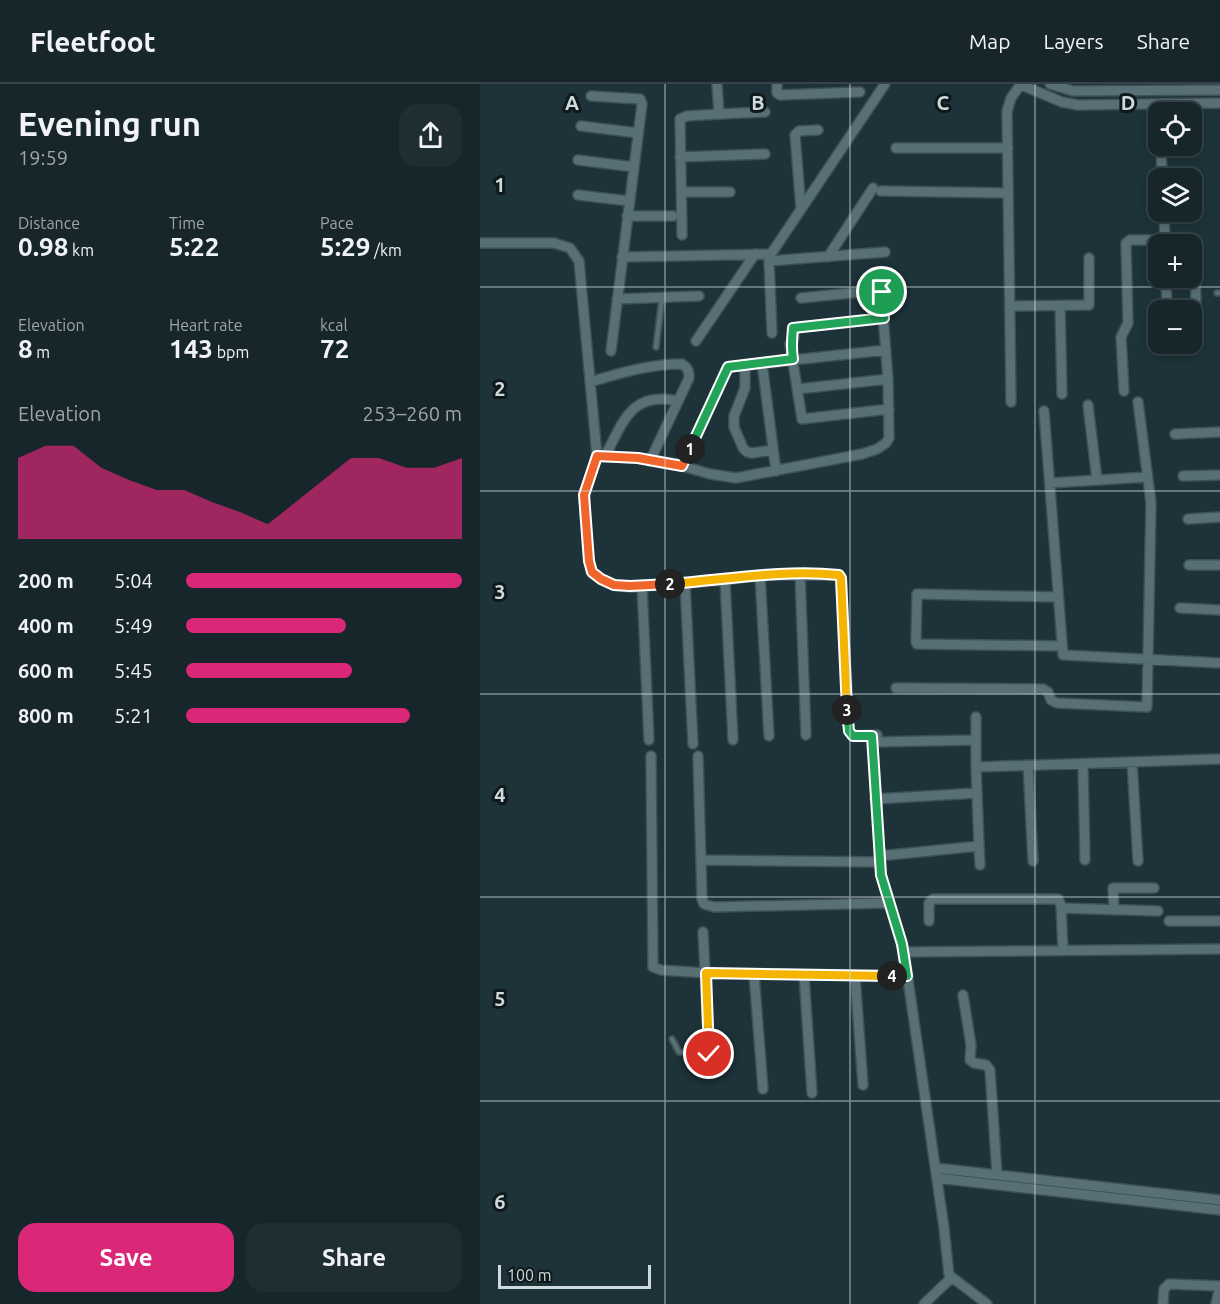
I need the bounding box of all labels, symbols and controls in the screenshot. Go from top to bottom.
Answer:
text: Fleetfoot [30,26,156,57]
text: Map [969,29,1010,53]
text: Layers [1043,29,1104,53]
text: Share [1137,29,1190,53]
text: A [565,91,579,114]
text: B [751,91,765,114]
text: C [937,91,950,114]
text: D [1121,91,1135,114]
map controls [1148,102,1202,354]
button: locate [1148,102,1202,156]
button: share [399,104,462,167]
text: Evening run [18,105,201,142]
text: 19:59 [18,146,68,169]
button: layers [1148,168,1202,222]
text: 1 [494,173,506,196]
text: Distance [18,214,80,232]
text: Time [169,214,205,232]
text: Pace [320,214,354,232]
text: 0.98 [18,232,68,261]
text: 5:22 [169,232,219,261]
text: 5:29 [320,232,370,261]
button: + [1148,234,1202,288]
text: km [68,241,94,259]
text: /km [370,241,402,259]
pin [856,266,907,317]
icon: arrive [865,275,898,308]
button: − [1148,300,1202,354]
text: Elevation [18,316,85,334]
text: Heart rate [169,316,243,334]
text: kcal [320,316,348,334]
text: 8 [18,334,33,363]
text: 143 [169,334,213,363]
text: 72 [320,334,349,363]
text: m [33,343,50,361]
text: bpm [213,343,249,361]
text: 2 [494,377,506,400]
text: Elevation [18,402,101,425]
text: 253–260 m [363,402,462,425]
pin: 1 [675,434,705,464]
text: 1 [685,440,695,458]
text: 200 m [18,569,74,592]
text: 5:04 [114,569,153,592]
pin: 2 [655,569,685,599]
text: 2 [665,575,675,593]
text: 3 [494,580,506,603]
text: 400 m [18,614,74,637]
text: 5:49 [114,614,153,637]
text: 600 m [18,659,74,682]
text: 5:45 [114,659,153,682]
pin: 3 [832,695,862,725]
text: 3 [842,701,852,719]
text: 800 m [18,704,74,727]
text: 5:21 [114,704,153,727]
text: 4 [494,783,506,806]
pin: 4 [877,961,907,991]
text: 4 [887,967,897,985]
text: 5 [494,987,506,1010]
pin [683,1028,734,1079]
icon: check [692,1037,725,1070]
text: 6 [494,1190,506,1213]
button: Save [18,1223,234,1292]
button: Share [246,1223,462,1292]
scale bar [498,1262,651,1290]
text: 100 m [507,1266,552,1284]

